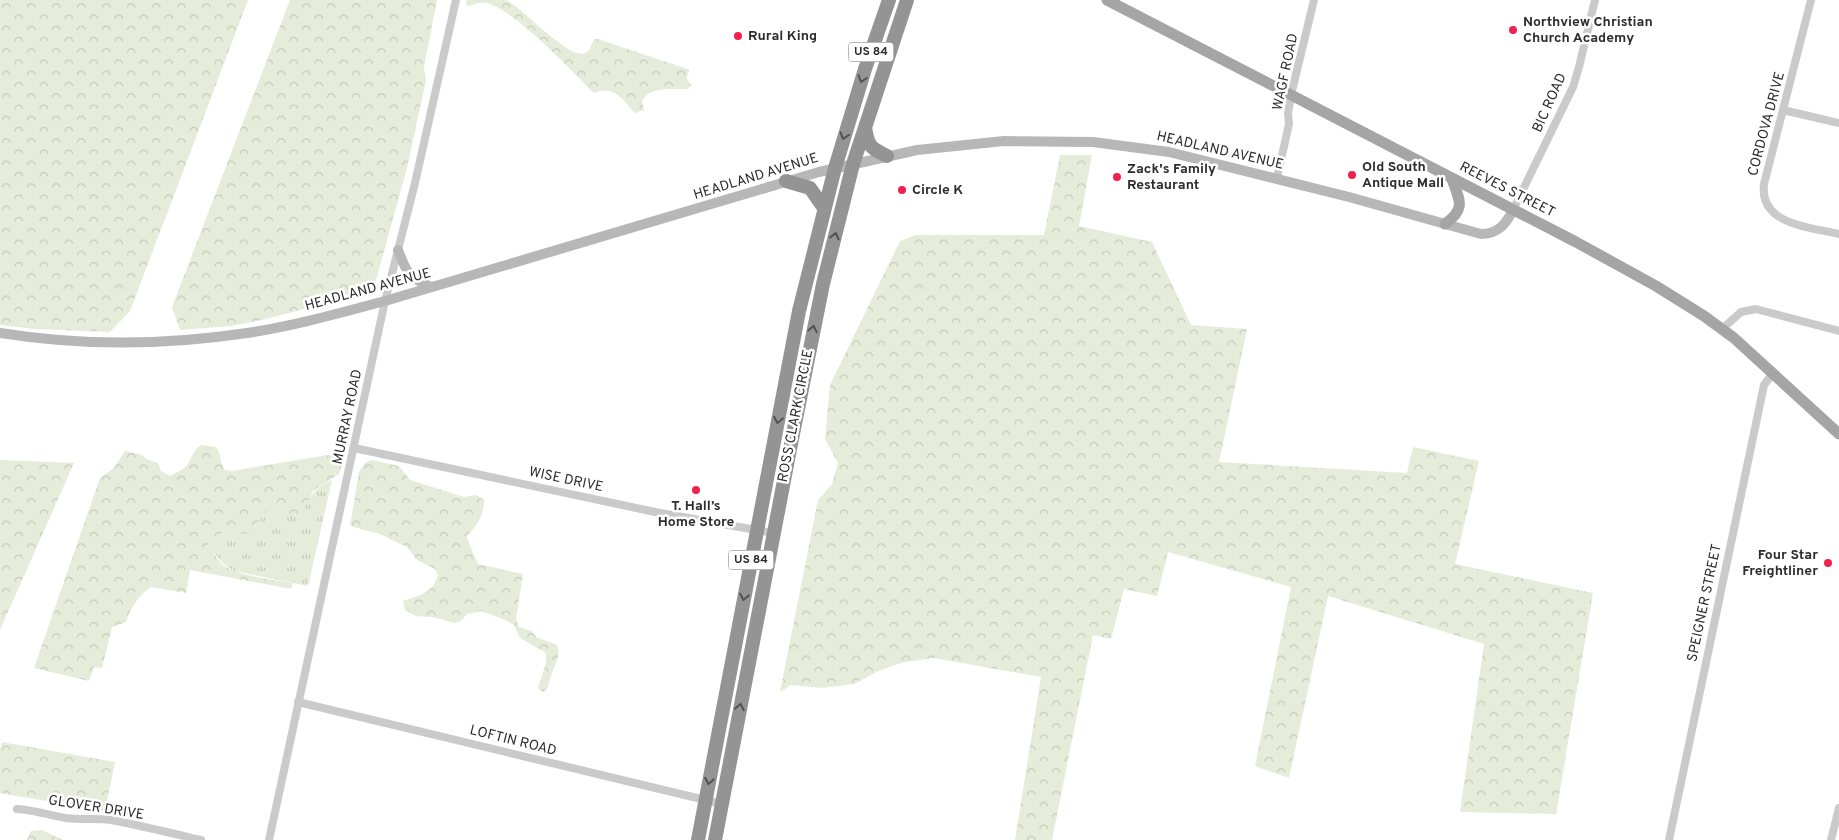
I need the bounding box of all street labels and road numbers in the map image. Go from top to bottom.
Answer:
street label: WAGF ROAD [1270,32,1302,112]
road number: US 84 [848,42,894,62]
street label: CORDOVA DRIVE [1745,70,1789,178]
street label: BIC ROAD [1529,71,1571,135]
street label: HEADLAND AVENUE [1155,128,1285,174]
street label: HEADLAND AVENUE [691,150,821,204]
street label: REEVES STREET [1456,159,1558,221]
street label: HEADLAND AVENUE [303,265,433,315]
street label: ROSS CLARK CIRCLE [775,348,817,484]
street label: MURRAY ROAD [330,368,366,466]
street label: WISE DRIVE [527,464,605,496]
street label: SPEIGNER STREET [1684,542,1726,664]
road number: US 84 [728,550,774,570]
street label: LOFTIN ROAD [468,722,558,760]
street label: GLOVER DRIVE [47,792,145,824]

